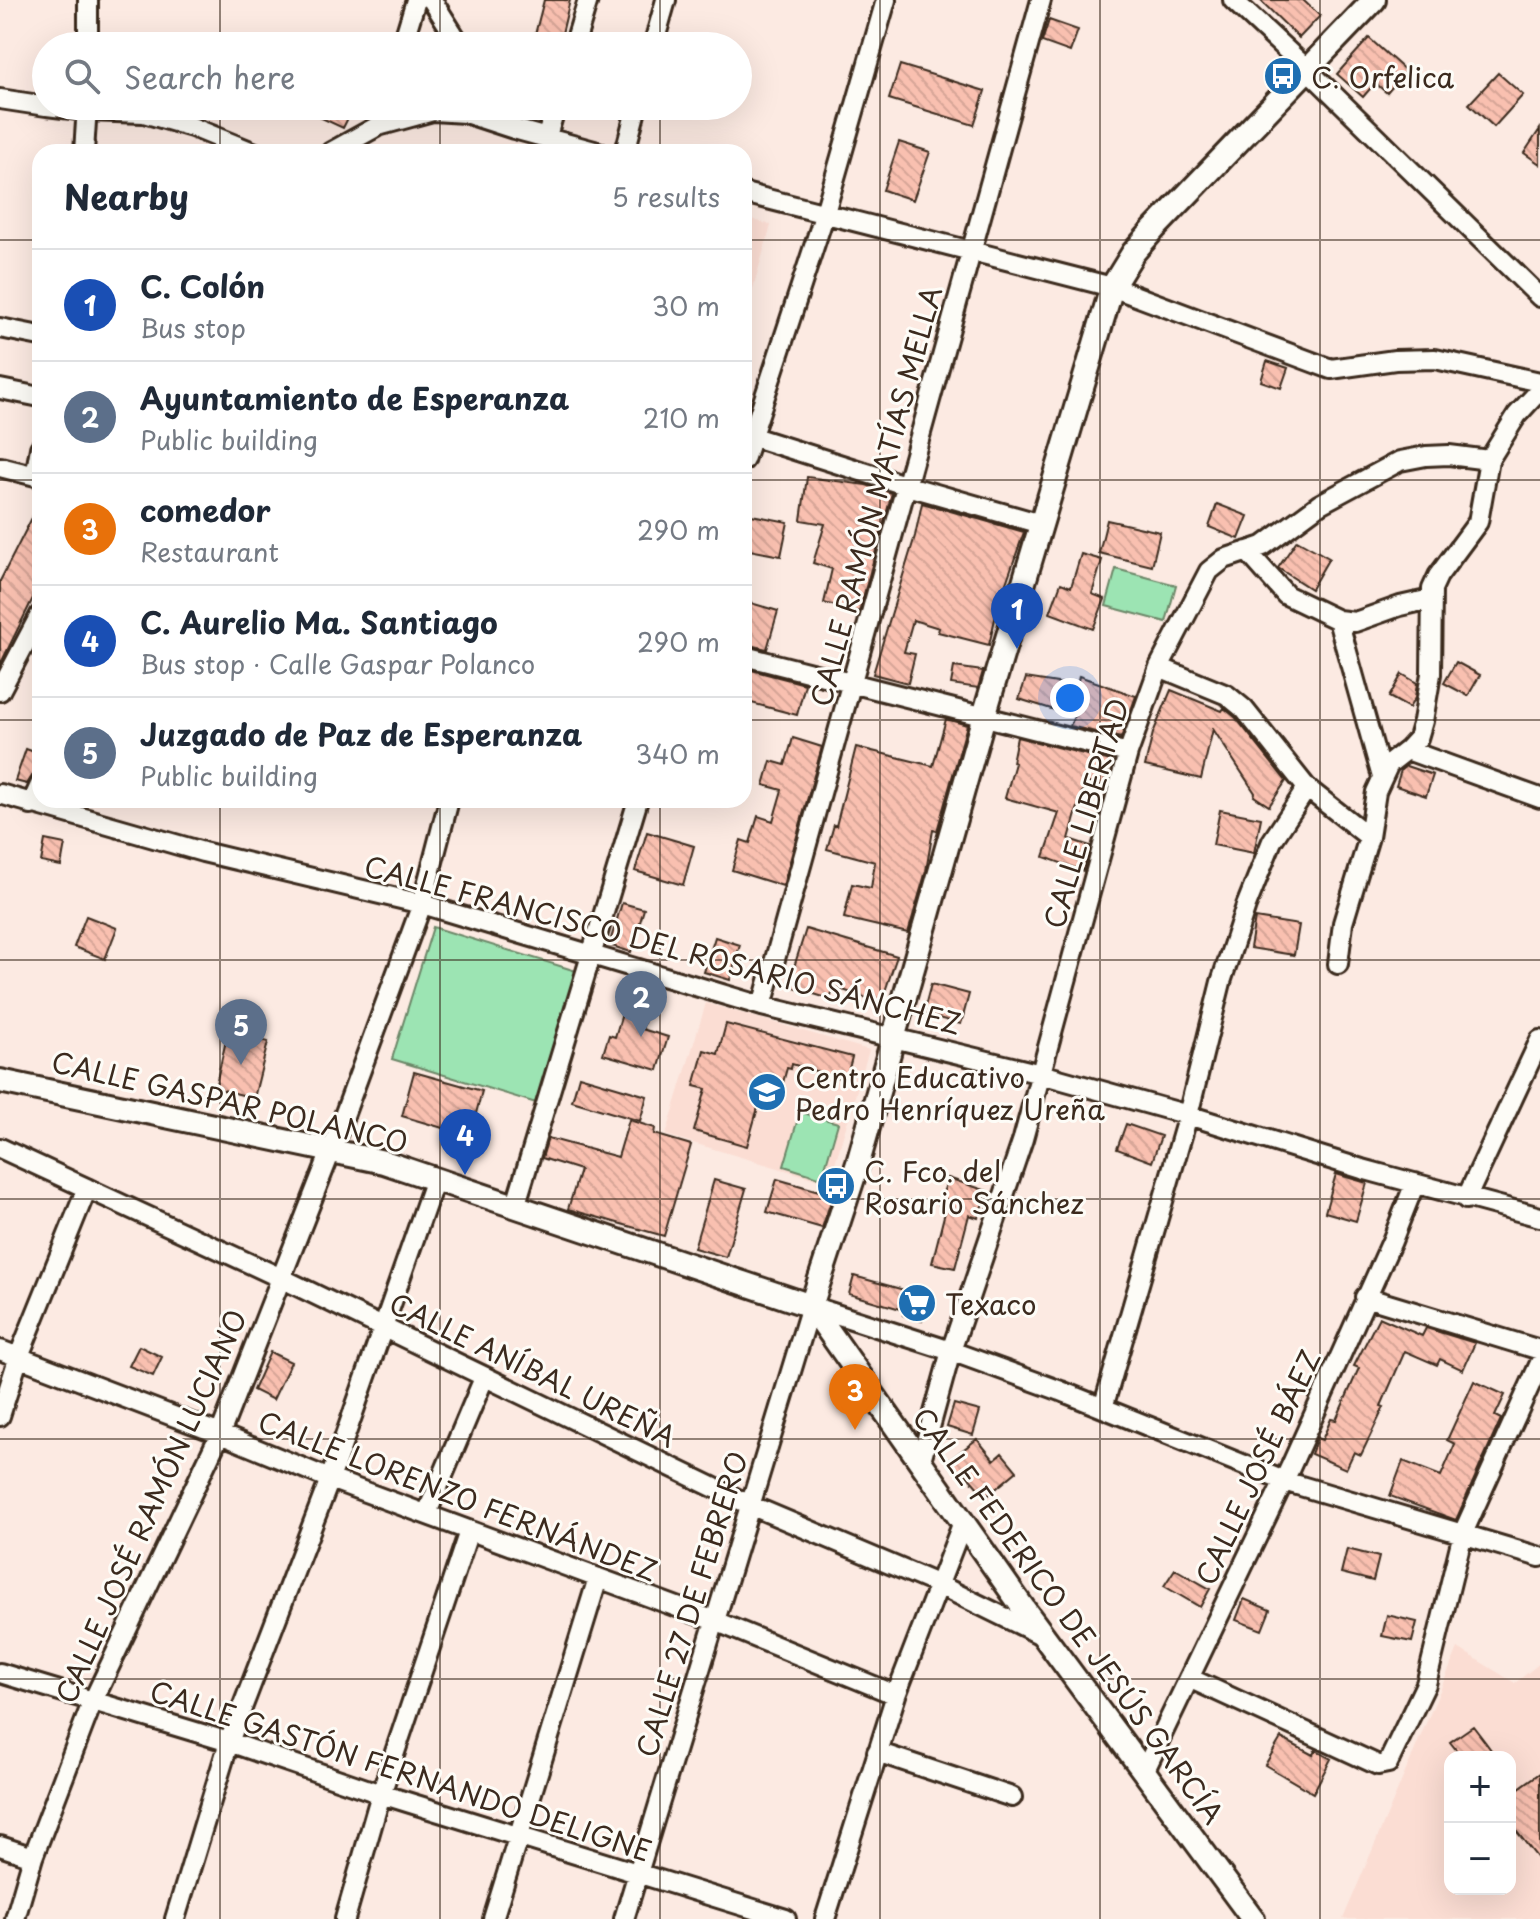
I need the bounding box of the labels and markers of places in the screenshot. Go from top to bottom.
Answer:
bus stop icon: C. Orfelica [1262,55,1304,97]
place label: C. Orfelica [1311,55,1454,98]
pin: 1 [991,583,1043,649]
pin: 2 [615,971,667,1037]
pin: 5 [215,999,267,1065]
place label: Centro Educativo Pedro Henríquez Ureña [795,1055,1105,1130]
school or university icon: Centro Educativo Pedro Henríquez Ureña [746,1071,788,1113]
pin: 4 [439,1109,491,1175]
place label: C. Fco. del Rosario Sánchez [864,1149,1084,1224]
bus stop icon: C. Fco. del Rosario Sánchez [815,1165,857,1207]
supermarket icon: Texaco [896,1282,938,1324]
place label: Texaco [945,1282,1036,1325]
pin: 3 [829,1364,881,1430]

